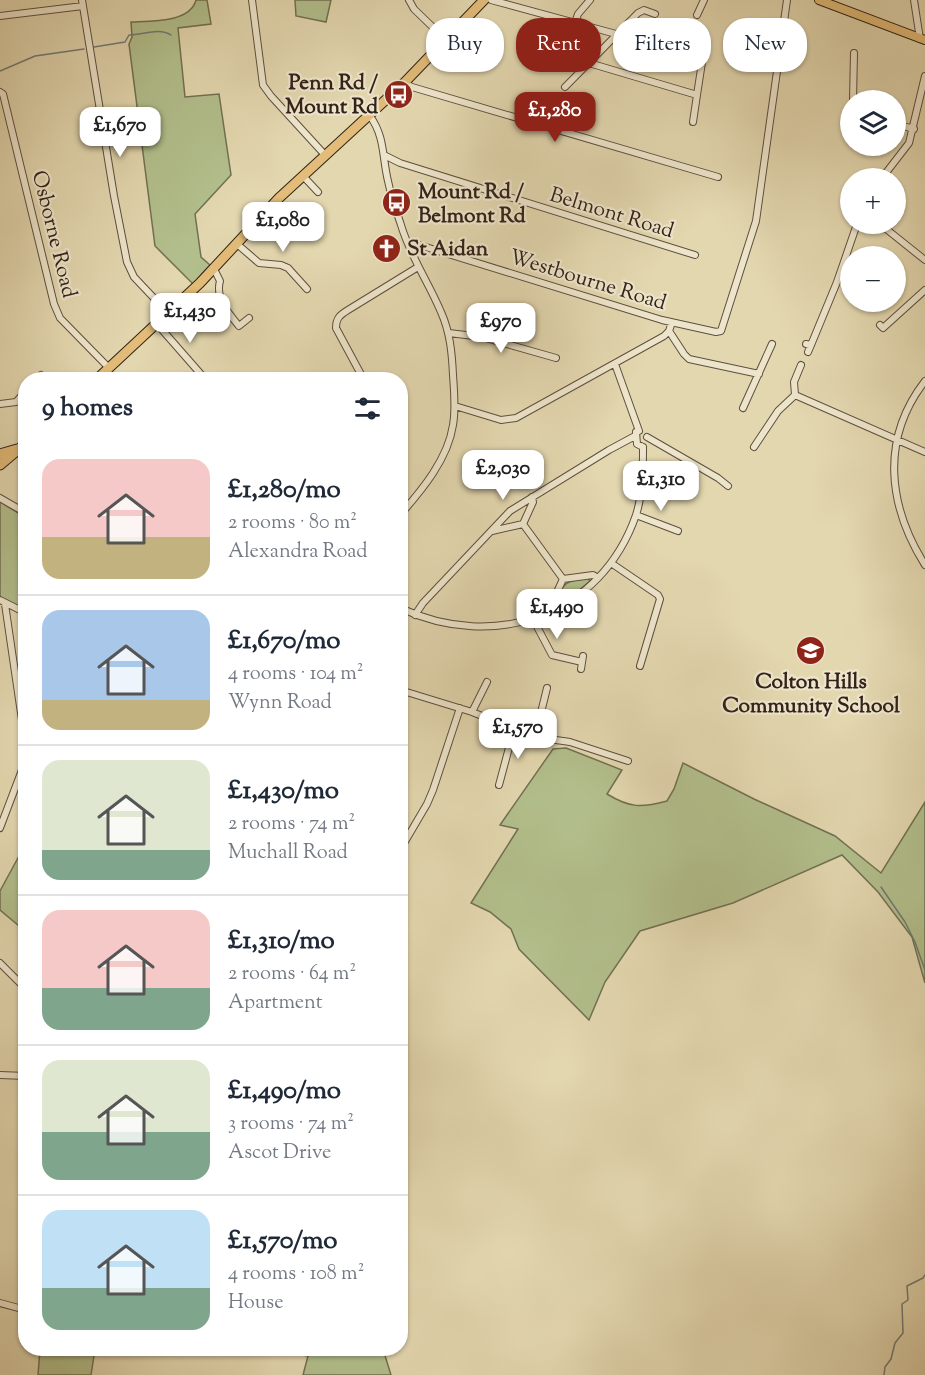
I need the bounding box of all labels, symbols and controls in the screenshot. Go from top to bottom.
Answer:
chip: Buy [426,18,504,72]
chip: Rent [516,18,601,72]
chip: Filters [613,18,711,72]
chip: New [723,18,807,72]
place label: Penn Rd / Mount Rd [285,69,378,123]
bus stop icon: Penn Rd / Mount Rd [383,78,415,110]
map controls [840,90,906,312]
button: layers [840,90,906,156]
pin: £1,280 [506,92,604,143]
text: £1,280 [529,97,581,126]
pin: £1,670 [71,107,169,158]
text: £1,670 [94,112,146,141]
street label: Osborne Road [23,168,83,302]
button: + [840,168,906,234]
place label: Mount Rd / Belmont Rd [418,178,526,232]
street label: Belmont Road [546,181,677,247]
bus stop icon: Mount Rd / Belmont Rd [381,187,413,219]
pin: £1,080 [234,202,332,253]
text: £1,080 [256,207,310,236]
church icon: St Aidan [370,232,402,264]
place label: St Aidan [407,235,489,265]
street label: Westbourne Road [505,243,670,319]
button: − [840,246,906,312]
pin: £1,430 [141,293,239,344]
text: £1,430 [164,298,216,327]
pin: £970 [465,303,537,354]
text: £970 [480,308,522,337]
text: 9 homes [42,390,133,427]
icon: filters [351,392,384,425]
pin: £2,030 [454,450,552,501]
text: £2,030 [476,455,530,484]
pin: £1,310 [612,461,710,512]
text: £1,310 [637,466,685,495]
text: £1,280/mo [228,472,341,509]
icon: home [90,483,162,555]
text: 2 rooms · 80 m² [228,509,357,538]
text: Alexandra Road [228,538,368,567]
pin: £1,490 [508,589,606,640]
text: £1,490 [530,594,584,623]
text: £1,670/mo [228,623,340,660]
icon: home [90,634,162,706]
school or university icon: Colton Hills Community School [795,634,827,666]
text: 4 rooms · 104 m² [228,660,364,689]
place label: Colton Hills Community School [722,668,900,722]
text: Wynn Road [228,689,332,718]
pin: £1,570 [469,709,567,760]
text: £1,570 [493,714,543,743]
text: £1,430/mo [228,773,339,810]
icon: home [90,784,162,856]
text: 2 rooms · 74 m² [228,810,355,839]
text: Muchall Road [228,839,348,868]
text: £1,310/mo [228,923,335,960]
icon: home [90,934,162,1006]
text: 2 rooms · 64 m² [228,960,356,989]
text: Apartment [228,989,323,1018]
text: £1,490/mo [228,1073,341,1110]
icon: home [90,1084,162,1156]
text: 3 rooms · 74 m² [228,1110,354,1139]
text: Ascot Drive [228,1139,331,1168]
text: £1,570/mo [228,1223,337,1260]
icon: home [90,1234,162,1306]
text: 4 rooms · 108 m² [228,1260,364,1289]
text: House [228,1289,283,1318]

